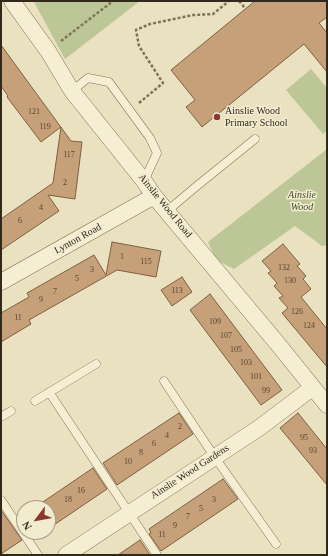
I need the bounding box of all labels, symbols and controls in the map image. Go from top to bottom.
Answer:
place label: Ainslie Wood Primary School [225,105,287,128]
house number: 121 [28,107,40,117]
marker: Ainslie Wood Primary School [212,112,222,122]
house number: 119 [39,122,51,132]
house number: 117 [63,150,75,160]
street label: Ainslie Wood Road [136,172,194,240]
house number: 2 [63,178,67,188]
park label: Ainslie Wood [288,189,316,212]
house number: 4 [39,203,43,213]
house number: 6 [18,216,22,226]
street label: Lynton Road [52,221,104,257]
house number: 1 [120,252,124,262]
house number: 115 [140,257,152,267]
house number: 132 [278,263,290,273]
house number: 3 [90,265,94,275]
house number: 5 [75,274,79,284]
house number: 130 [284,276,296,286]
house number: 113 [171,286,183,296]
house number: 7 [53,287,57,297]
house number: 9 [39,295,43,305]
house number: 126 [291,307,303,317]
house number: 11 [14,313,22,323]
house number: 109 [209,317,221,327]
house number: 124 [303,321,315,331]
house number: 107 [220,331,232,341]
house number: 105 [230,345,242,355]
house number: 103 [240,358,252,368]
house number: 101 [250,372,262,382]
house number: 99 [262,386,270,396]
house number: 2 [178,422,182,432]
house number: 4 [165,431,169,441]
house number: 95 [300,433,308,443]
house number: 6 [152,439,156,449]
street label: Ainslie Wood Gardens [149,442,231,502]
house number: 93 [309,446,317,456]
house number: 8 [139,448,143,458]
house number: 10 [124,457,132,467]
house number: 16 [77,486,85,496]
house number: 18 [64,495,72,505]
house number: 3 [212,495,216,505]
north arrow [16,500,56,540]
house number: 5 [199,504,203,514]
house number: 7 [186,512,190,522]
text: N [19,519,34,532]
house number: 9 [173,521,177,531]
house number: 11 [158,530,166,540]

